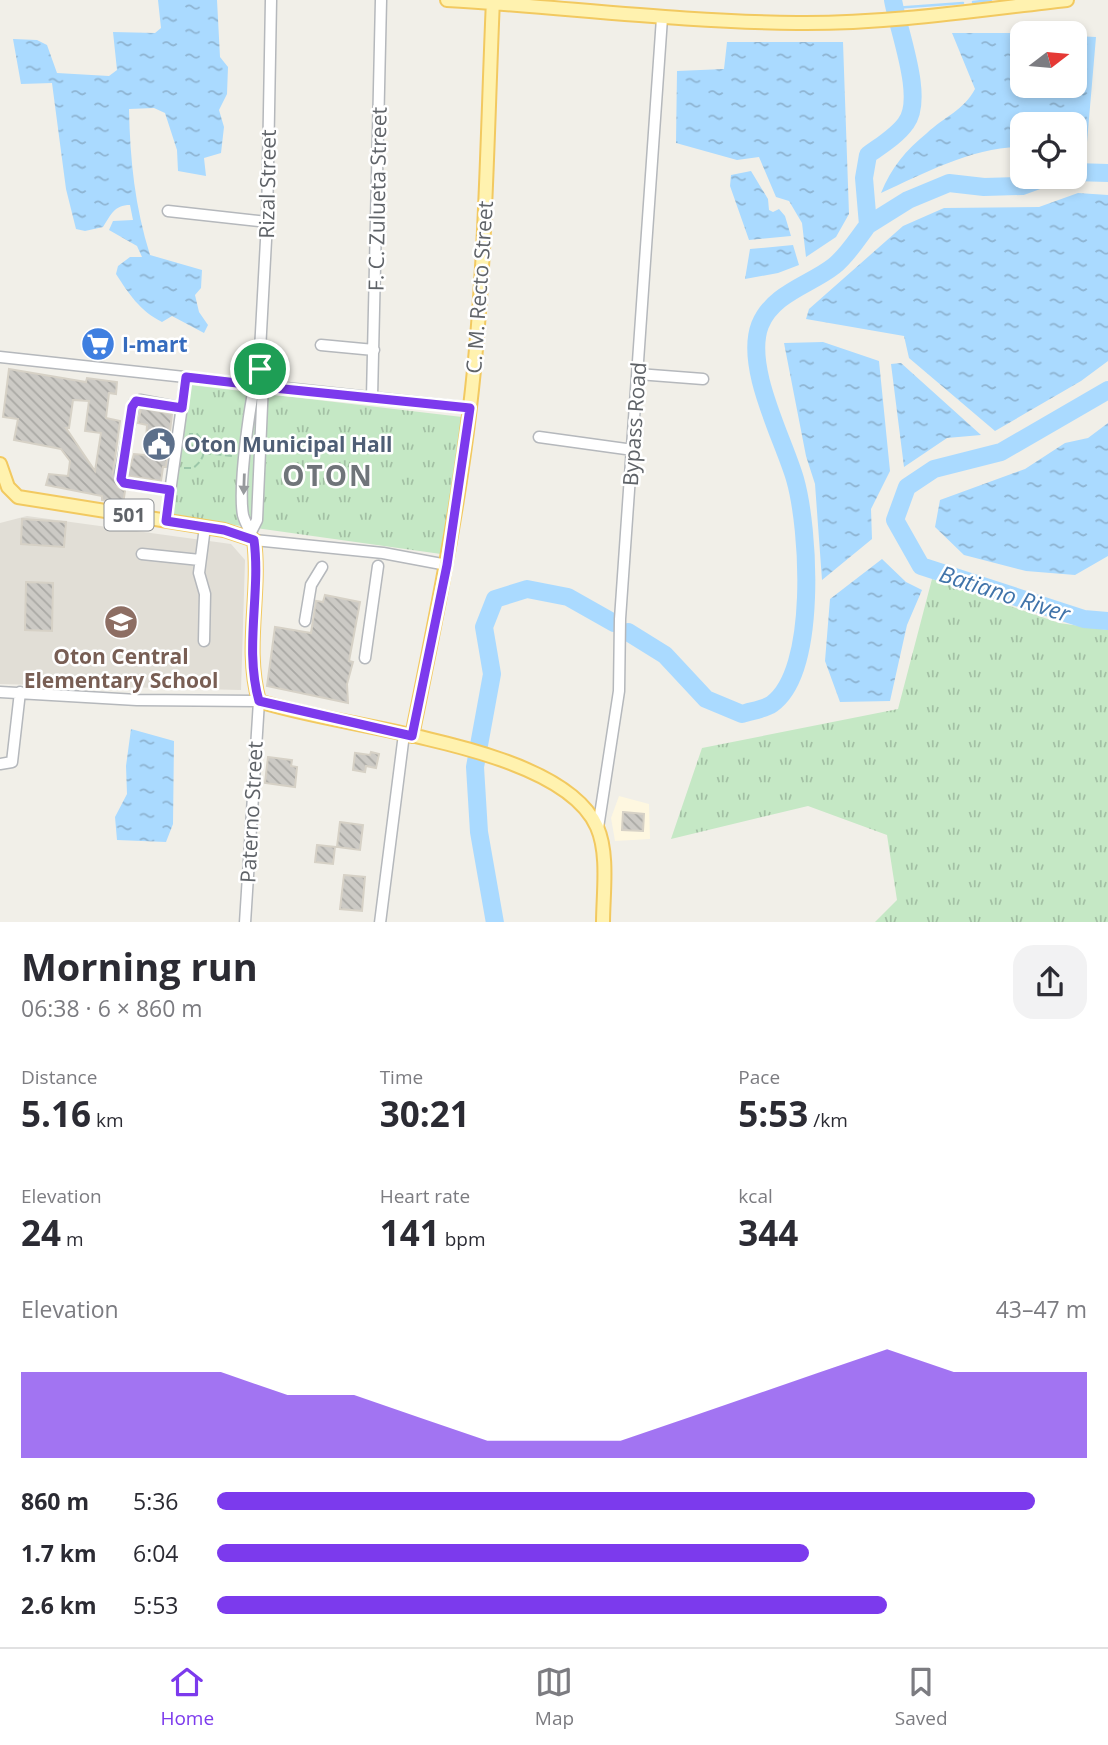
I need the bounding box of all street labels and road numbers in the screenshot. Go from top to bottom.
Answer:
street label: F. C. Zulueta Street [361,107,393,291]
street label: Rizal Street [252,129,282,239]
street label: C. M. Recto Street [459,200,499,374]
street label: Bypass Road [616,361,652,487]
road number: 501 [104,500,154,530]
street label: Paterno Street [233,740,269,884]

